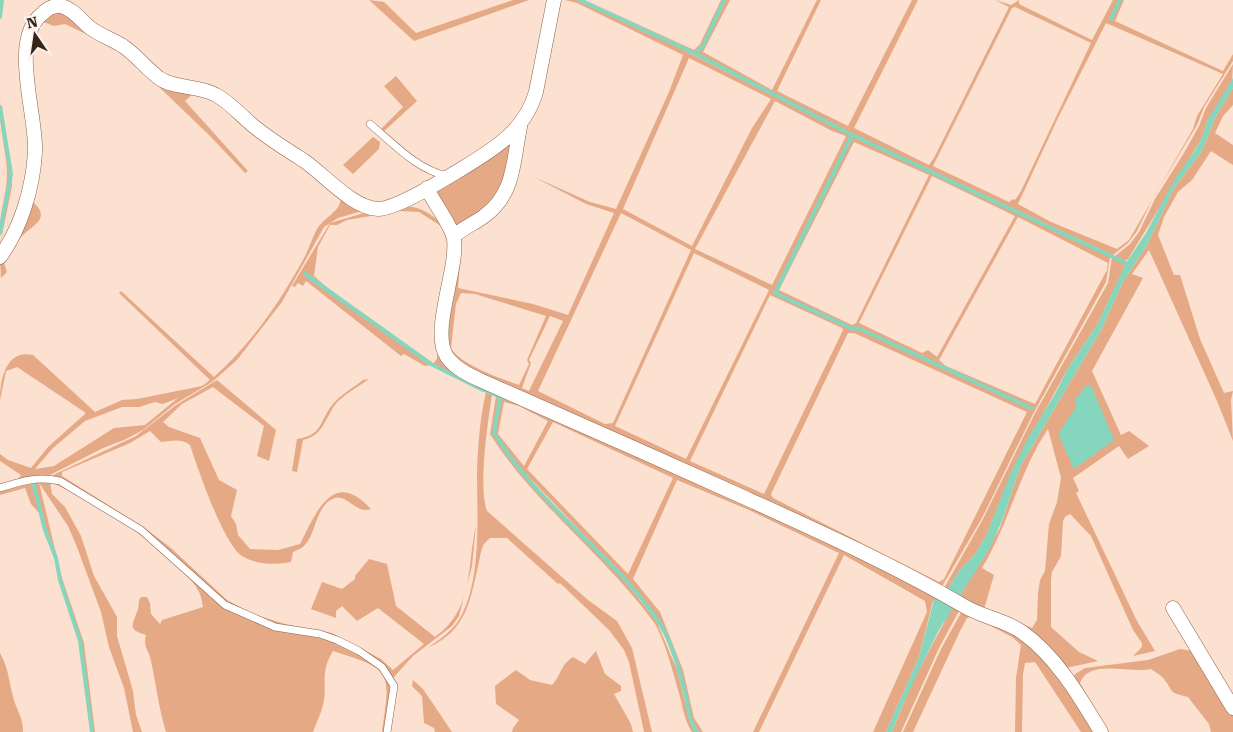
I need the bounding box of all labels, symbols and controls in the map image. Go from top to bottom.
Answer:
north arrow [10,10,60,60]
text: N [25,13,39,31]

